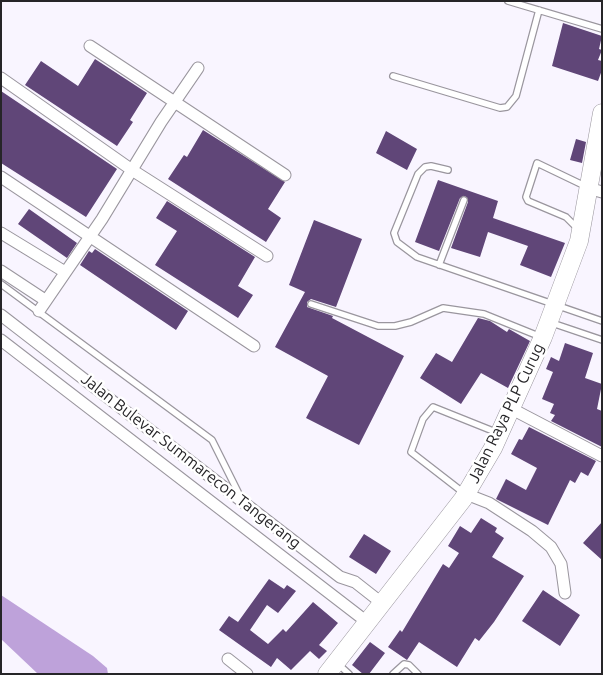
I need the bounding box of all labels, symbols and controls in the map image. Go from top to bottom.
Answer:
street label: Jalan Raya PLP Curug [464,340,548,486]
street label: Jalan Bulevar Summarecon Tangerang [77,369,305,553]

